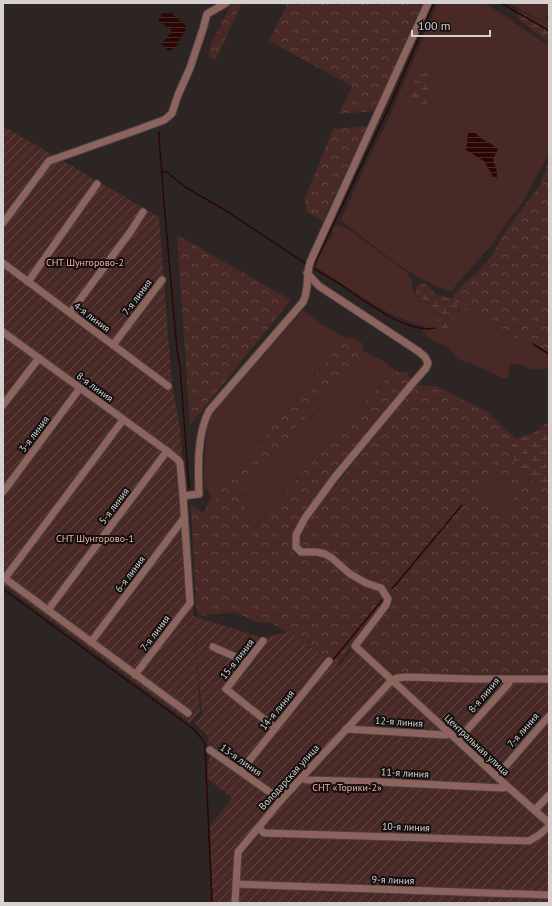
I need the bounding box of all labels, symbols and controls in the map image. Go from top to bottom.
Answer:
scale bar [412,12,490,38]
text: 100 m [418,18,451,33]
park label: СНТ Шунгорово-2 [46,256,124,269]
street label: 7-я линия [119,276,155,318]
street label: 4-я линия [71,299,113,335]
street label: 8-я линия [74,369,116,405]
street label: 3-я линия [16,413,52,455]
street label: 5-я линия [96,485,132,527]
park label: СНТ Шунгорово-1 [56,532,134,545]
street label: 6-я линия [112,553,148,595]
street label: 7-я линия [137,612,173,654]
street label: 15-я линия [217,636,257,682]
street label: 8-я линия [465,674,503,715]
street label: 14-я линия [257,687,297,733]
street label: 7-я линия [504,710,542,750]
street label: Центральная улица [442,711,512,779]
street label: 12-я линия [375,714,424,730]
street label: 13-я линия [218,741,265,779]
street label: Володарская улица [256,741,322,813]
street label: 11-я линия [381,765,430,781]
park label: СНТ «Торики-2» [312,781,382,794]
street label: 10-я линия [382,820,430,834]
street label: 9-я линия [371,873,415,887]

